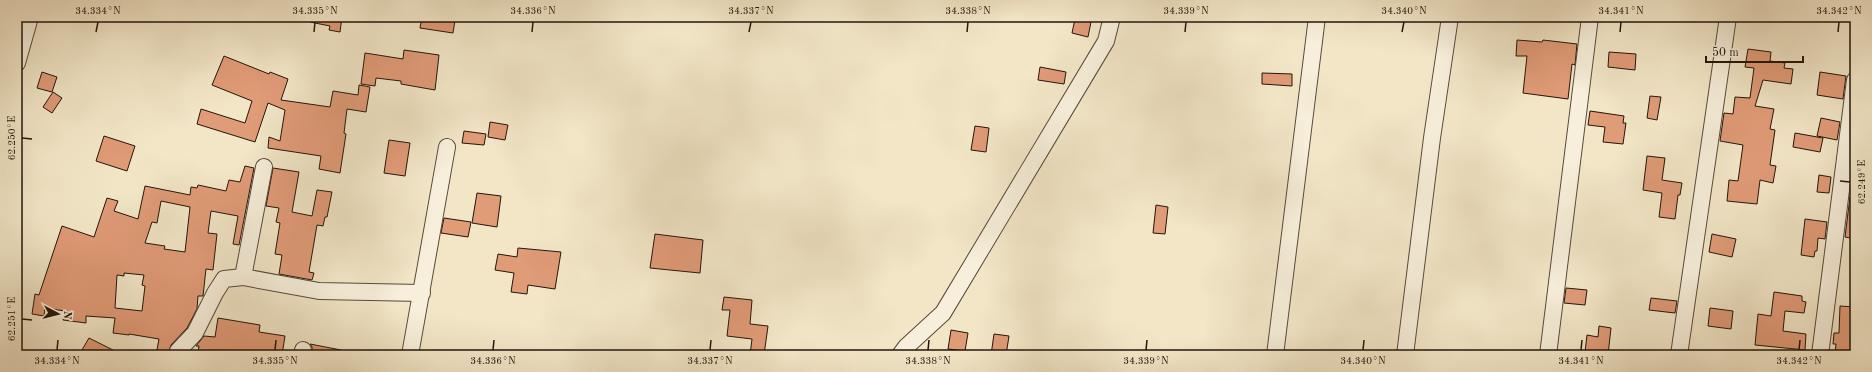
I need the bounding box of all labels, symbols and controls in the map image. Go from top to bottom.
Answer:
text: 34.334°N [75,6,121,16]
text: 34.335°N [292,6,338,16]
text: 34.336°N [510,6,556,16]
text: 34.337°N [728,6,774,16]
text: 34.338°N [945,6,991,16]
text: 34.339°N [1163,6,1209,16]
text: 34.340°N [1381,6,1427,16]
text: 34.341°N [1598,6,1644,16]
text: 34.342°N [1816,6,1862,16]
scale bar [1706,38,1803,64]
text: 50 m [1712,46,1739,59]
text: 62.250°E [7,116,17,160]
text: 62.249°E [1857,160,1867,204]
north arrow [38,294,78,334]
text: 62.251°E [7,297,17,341]
text: N [60,310,72,320]
text: 34.334°N [34,356,80,366]
text: 34.335°N [252,356,298,366]
text: 34.336°N [470,356,516,366]
text: 34.337°N [687,356,733,366]
text: 34.338°N [905,356,951,366]
text: 34.339°N [1123,356,1169,366]
text: 34.340°N [1340,356,1386,366]
text: 34.341°N [1558,356,1604,366]
text: 34.342°N [1776,356,1822,366]

